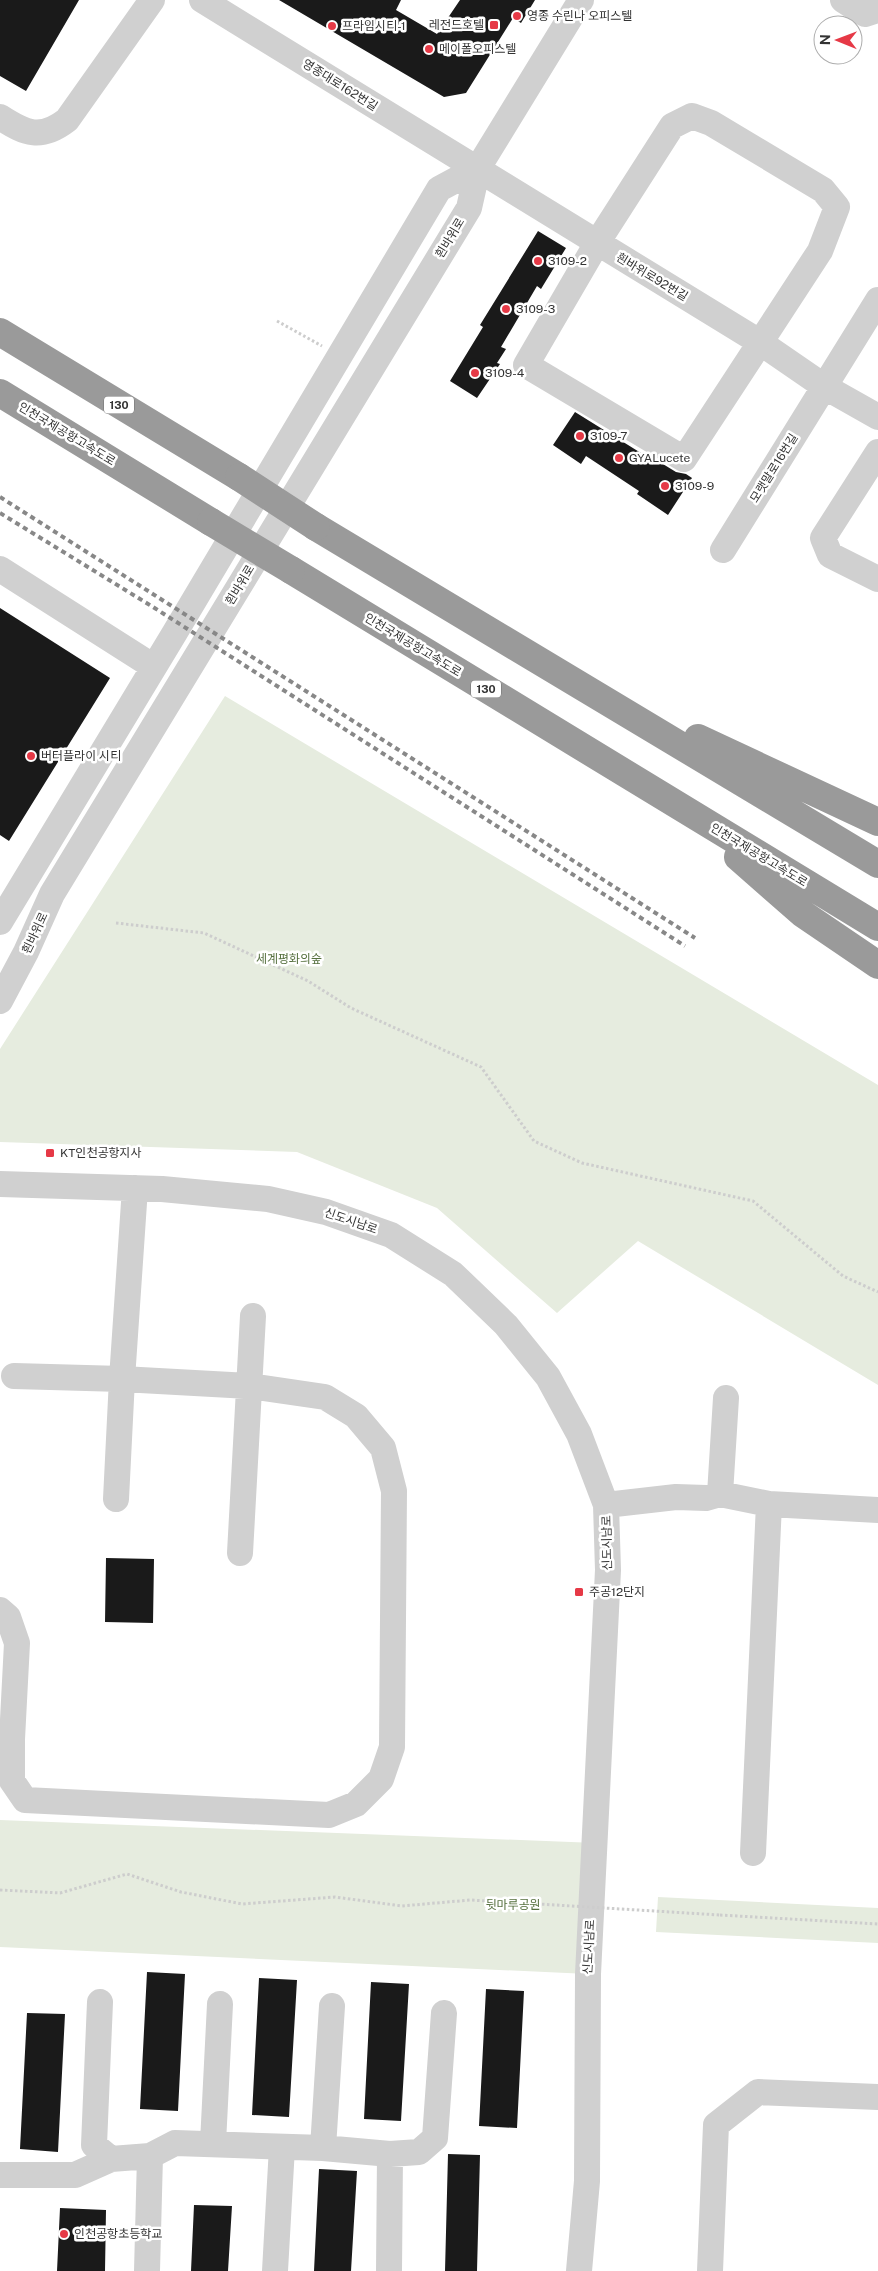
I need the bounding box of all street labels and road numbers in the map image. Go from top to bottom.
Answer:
street label: 영종대로162번길 [300,56,380,114]
street label: 흰바위로 [433,215,467,261]
street label: 흰바위로92번길 [614,250,690,304]
road number: 130 [104,396,134,414]
street label: 인천국제공항고속도로 [16,400,118,468]
street label: 모랫말로16번길 [747,431,801,505]
street label: 흰바위로 [223,562,257,608]
street label: 인천국제공항고속도로 [362,611,464,679]
road number: 130 [471,681,501,698]
street label: 인천국제공항고속도로 [708,821,810,889]
street label: 흰바위로 [19,910,51,956]
street label: 신도시남로 [323,1205,379,1237]
street label: 신도시남로 [600,1515,614,1571]
street label: 신도시남로 [581,1919,597,1975]

